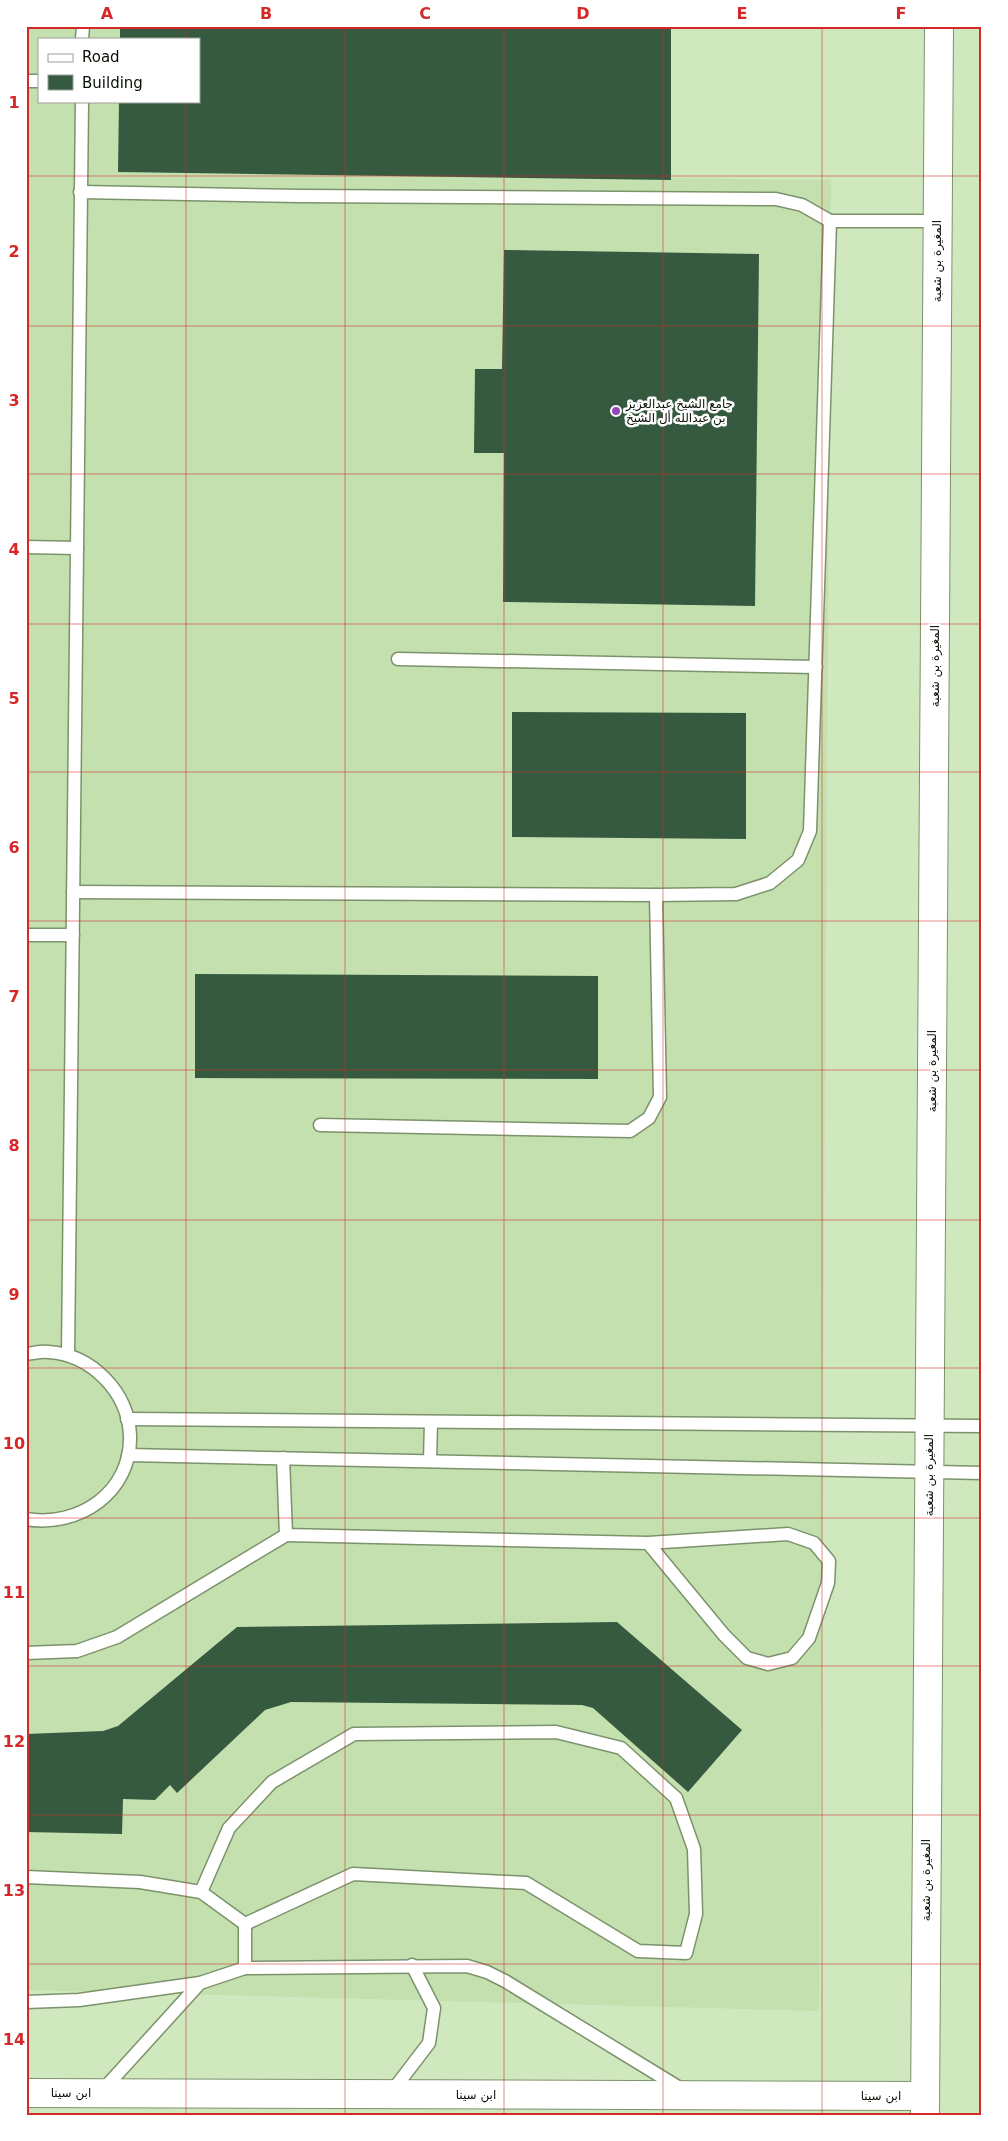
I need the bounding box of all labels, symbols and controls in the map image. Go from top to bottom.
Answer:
text: A [101,4,114,23]
text: B [260,4,272,23]
text: C [419,4,431,23]
text: D [576,4,590,23]
text: E [737,4,747,23]
text: F [896,4,906,23]
legend [38,38,200,102]
text: Road [82,48,120,66]
text: Building [82,74,143,92]
text: 1 [8,93,20,112]
street label: المغيرة بن شعبة [930,220,945,302]
text: 2 [8,242,20,261]
text: 3 [8,391,20,410]
place label: جامع الشيخ عبدالعزيز بن عبدالله أل الشيخ [625,397,733,426]
marker: جامع الشيخ عبدالعزيز بن عبدالله أل الشيخ [610,405,622,417]
text: 4 [8,540,20,559]
street label: المغيرة بن شعبة [928,625,943,707]
text: 5 [8,689,20,708]
text: 6 [8,838,20,857]
text: 7 [8,987,20,1006]
street label: المغيرة بن شعبة [925,1030,940,1112]
text: 8 [8,1136,20,1155]
text: 9 [8,1285,20,1304]
text: 10 [3,1434,25,1453]
street label: المغيرة بن شعبة [922,1434,937,1516]
text: 11 [3,1583,25,1602]
text: 12 [3,1732,25,1751]
street label: المغيرة بن شعبة [919,1839,934,1921]
text: 13 [3,1881,25,1900]
text: 14 [3,2030,25,2049]
street label: ابن سينا [51,2086,91,2101]
street label: ابن سينا [456,2088,496,2103]
street label: ابن سينا [861,2089,901,2104]

